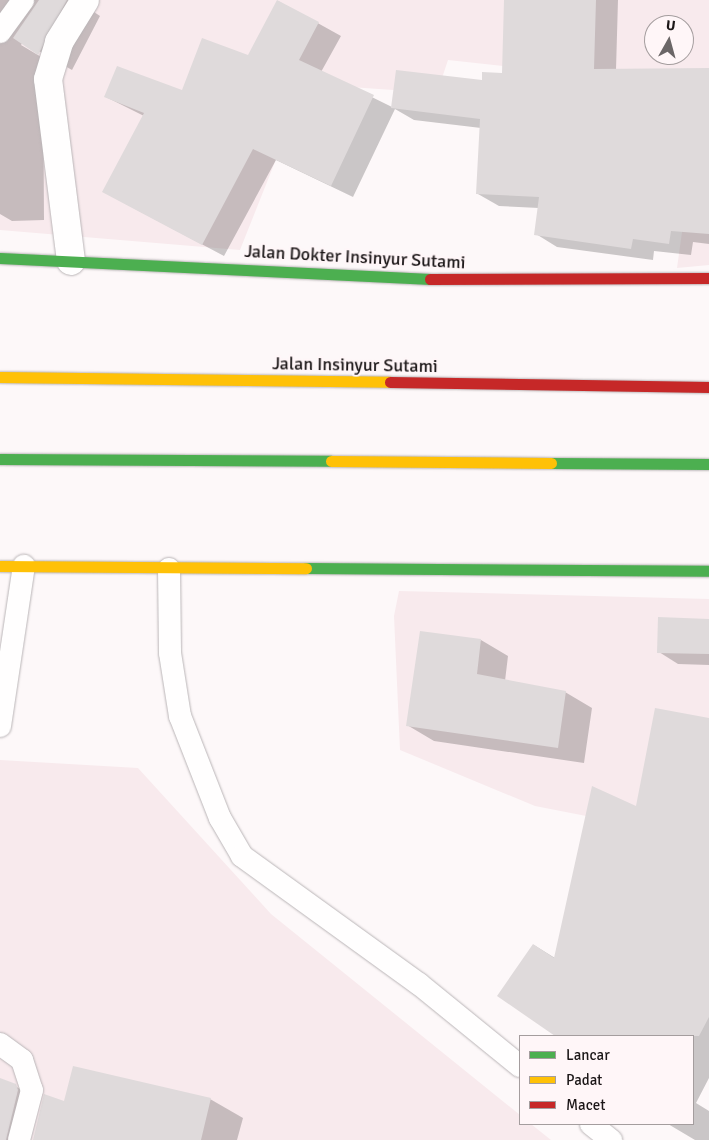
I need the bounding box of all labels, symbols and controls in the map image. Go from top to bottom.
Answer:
north arrow [644,15,694,65]
text: U [665,17,676,35]
street label: Jalan Dokter Insinyur Sutami [244,240,466,274]
street label: Jalan Insinyur Sutami [272,353,438,377]
legend [519,1035,694,1125]
text: Lancar [566,1046,610,1064]
text: Padat [566,1071,602,1089]
text: Macet [566,1096,605,1114]

